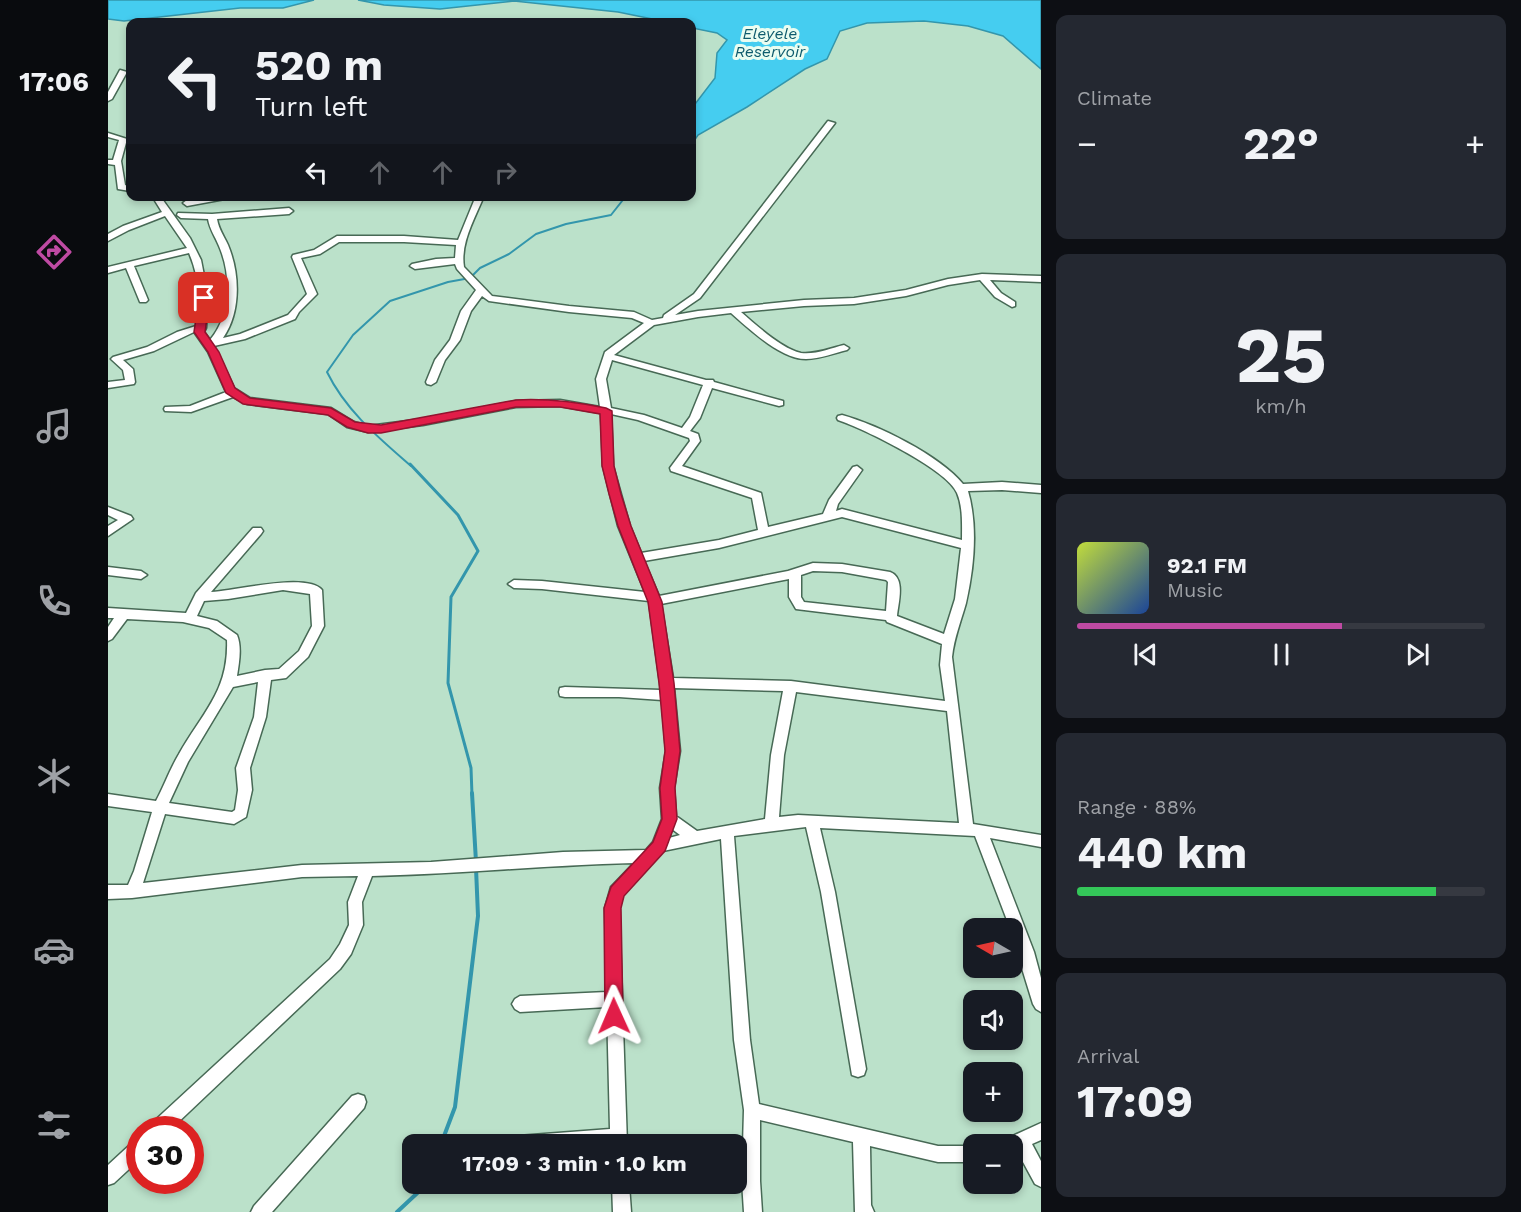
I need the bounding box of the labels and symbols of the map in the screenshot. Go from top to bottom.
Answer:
water label: Eleyele Reservoir [735,24,806,61]
pin [178,272,229,323]
north arrow [963,918,1023,978]
position arrow [582,984,646,1048]
speed limit sign: 30 [126,1116,204,1194]

